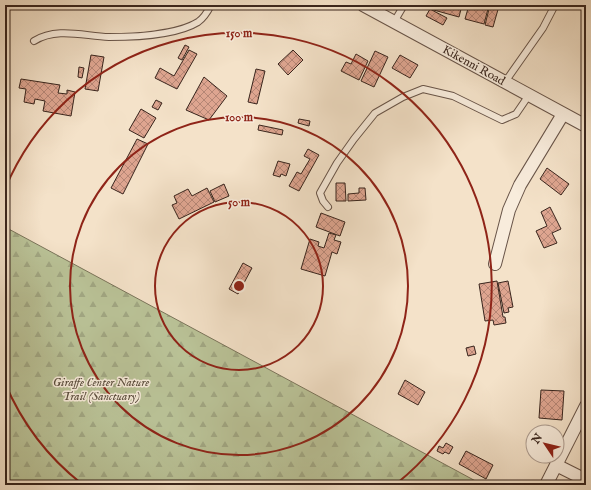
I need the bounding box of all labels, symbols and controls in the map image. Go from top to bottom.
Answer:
text: 150 m [226,26,253,41]
street label: Kikenni Road [440,42,508,89]
text: 100 m [225,110,254,125]
text: 50 m [228,195,251,210]
centre of rings [232,279,246,293]
park label: Giraffe Center Nature Trail (Sanctuary) [53,375,149,404]
north arrow [525,424,565,464]
text: N [529,431,546,448]

